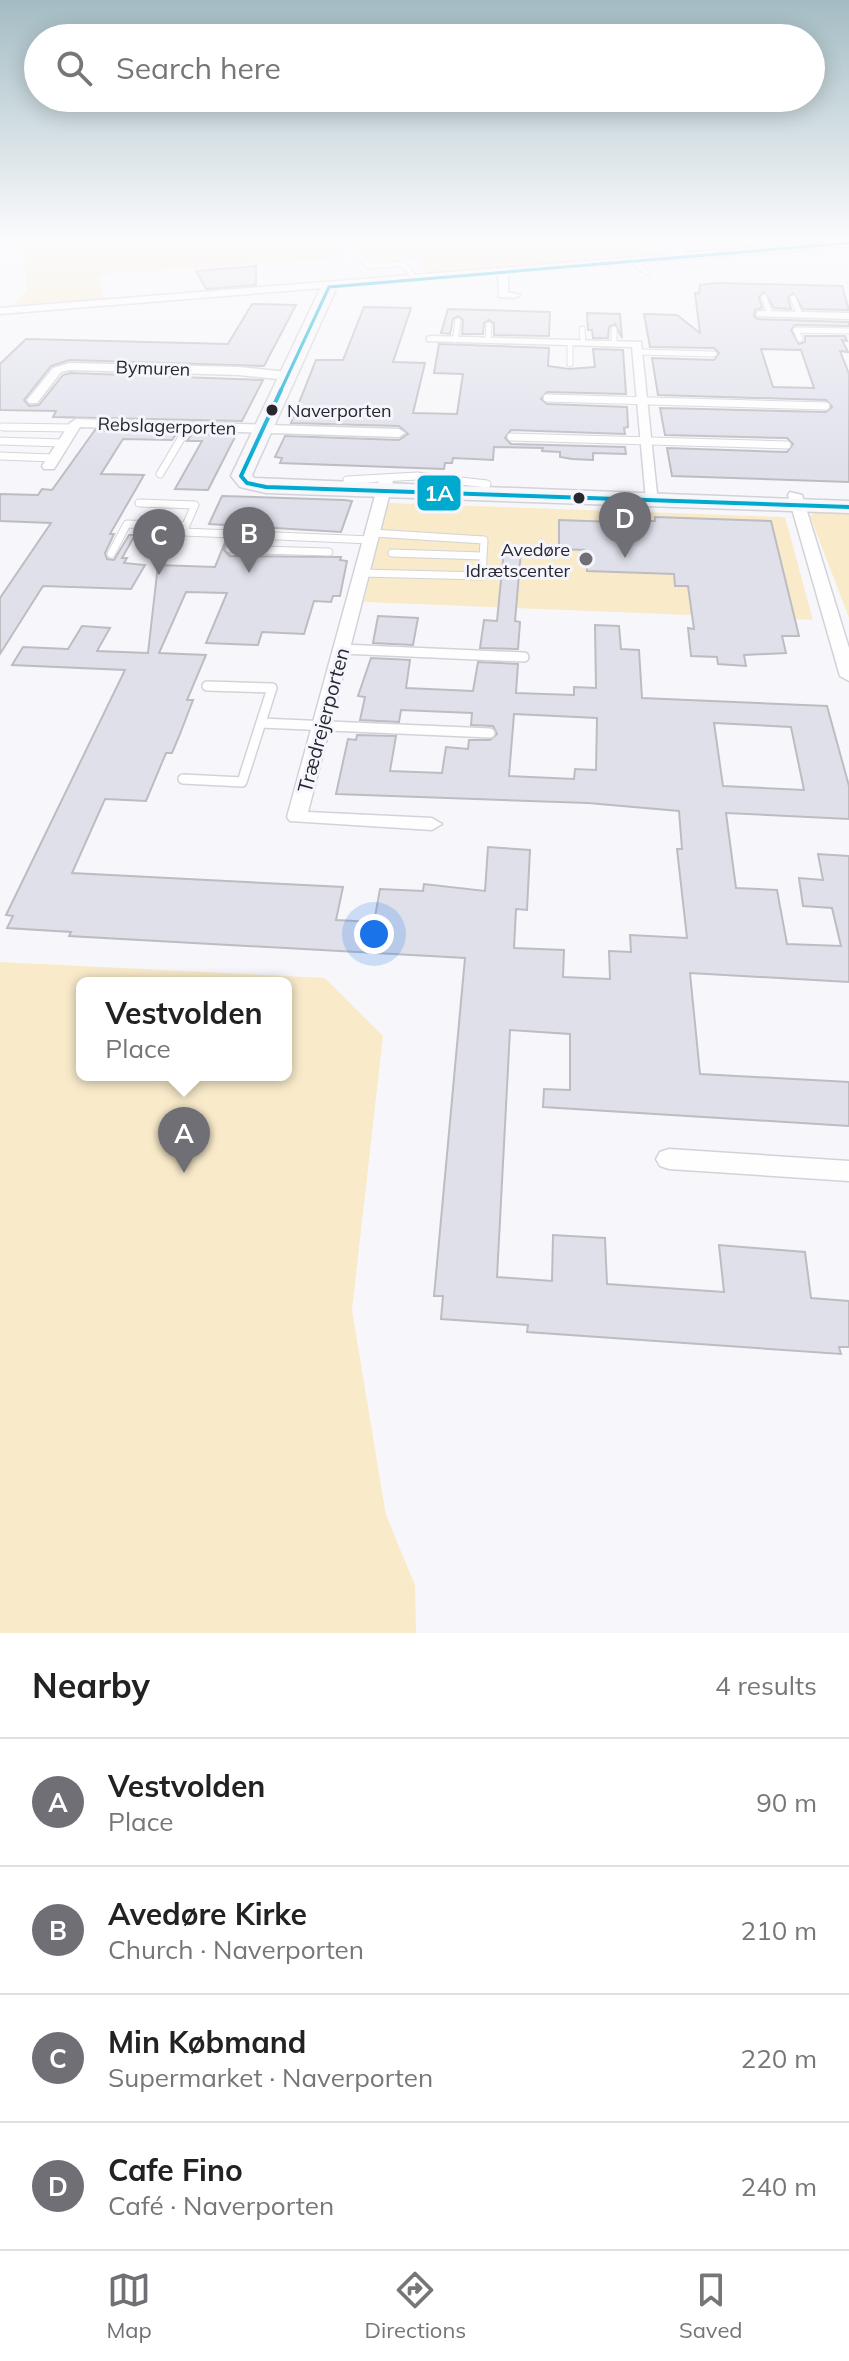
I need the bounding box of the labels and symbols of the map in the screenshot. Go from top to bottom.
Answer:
street label: Bymuren [115,355,191,381]
place label: Naverporten [287,399,392,422]
marker: Naverporten [264,402,280,418]
street label: Rebslagerporten [97,412,237,440]
line badge: 1A [416,474,462,512]
text: 1A [424,479,454,507]
unlabelled marker [571,490,587,506]
pin: D [599,492,651,558]
pin: B [223,507,275,573]
pin: C [133,509,185,575]
place label: Avedøre Idrætscenter [465,538,570,582]
marker: Avedøre Idrætscenter [577,550,595,568]
street label: Trædrejerporten [292,645,354,795]
your location [354,914,394,954]
pin: A [158,1107,210,1173]

